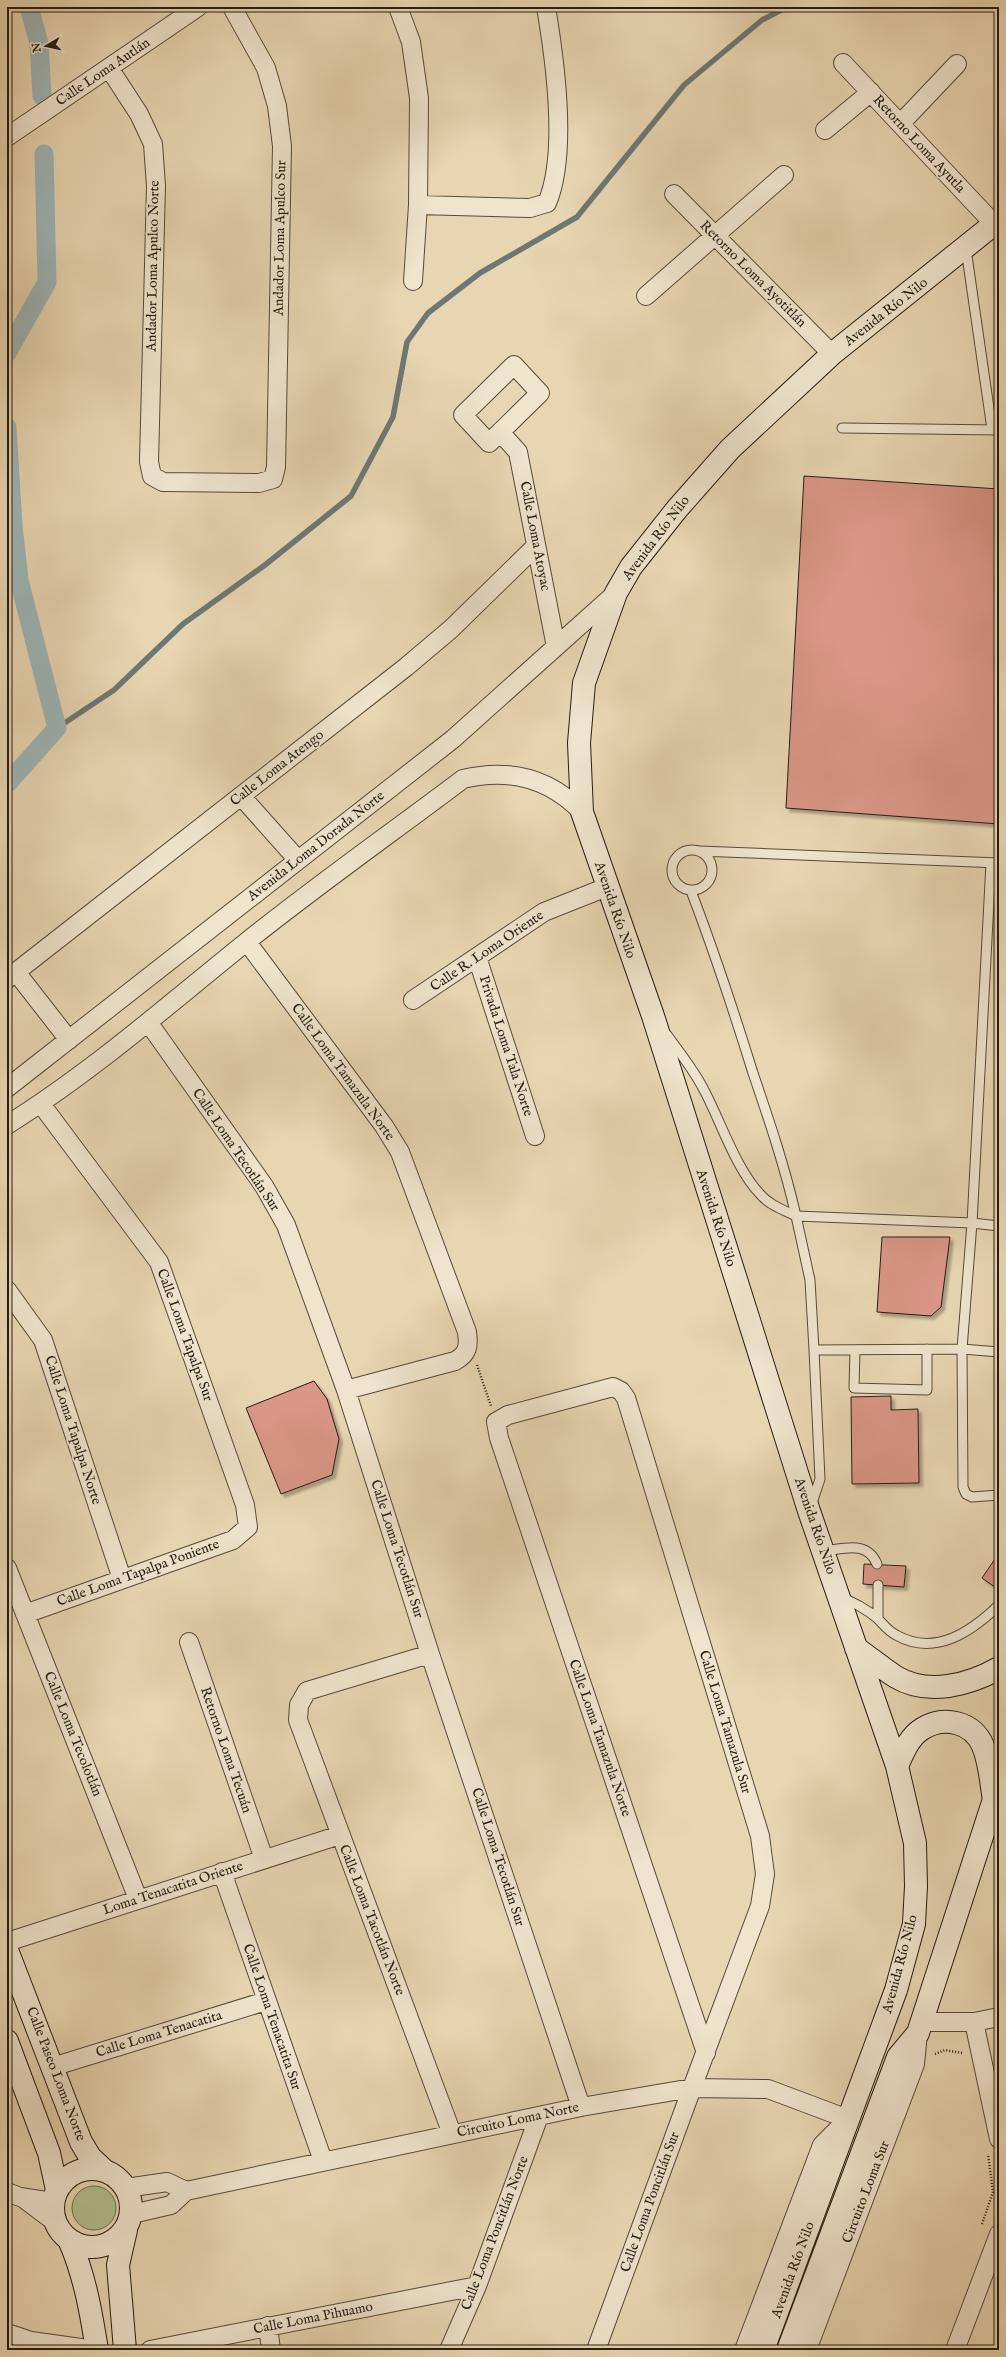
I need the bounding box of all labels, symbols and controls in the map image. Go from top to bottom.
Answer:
north arrow [26,26,66,66]
street label: Calle Loma Autlán [53,34,154,110]
text: N [29,41,45,54]
street label: Retorno Loma Ayutla [869,91,970,198]
street label: Andador Loma Apulco Sur [270,160,290,317]
street label: Andador Loma Apulco Norte [142,180,164,353]
street label: Retorno Loma Ayotitlán [696,217,811,332]
street label: Avenida Río Nilo [840,273,932,351]
street label: Calle Loma Atoyac [516,480,554,592]
street label: Avenida Río Nilo [618,492,694,585]
street label: Calle Loma Atengo [227,726,328,810]
street label: Avenida Loma Dorada Norte [243,787,389,906]
street label: Avenida Río Nilo [590,858,640,961]
street label: Calle R. Loma Oriente [427,906,548,996]
street label: Privada Loma Tala Norte [475,973,537,1119]
street label: Calle Loma Tamazula Norte [287,1000,399,1145]
street label: Calle Loma Tecotlán Sur [188,1085,284,1215]
street label: Avenida Río Nilo [691,1166,740,1269]
street label: Calle Loma Tapalpa Sur [153,1266,217,1404]
street label: Calle Loma Tapalpa Norte [40,1353,106,1507]
street label: Avenida Río Nilo [790,1474,840,1577]
street label: Calle Loma Tecotlán Sur [366,1478,428,1620]
street label: Calle Loma Tapalpa Poniente [54,1535,222,1611]
street label: Calle Loma Tamazula Sur [695,1648,755,1796]
street label: Calle Loma Tamazula Norte [565,1657,636,1819]
street label: Calle Loma Tecolotlán [40,1669,106,1800]
street label: Retorno Loma Tecuán [196,1685,256,1816]
street label: Calle Loma Tecotlán Sur [467,1786,529,1928]
street label: Calle Loma Tacotlán Norte [335,1842,409,1999]
street label: Loma Tenacatita Oriente [101,1857,246,1919]
street label: Avenida Río Nilo [878,1912,922,2016]
street label: Calle Loma Tenacatita Sur [238,1941,306,2093]
street label: Calle Paseo Loma Norte [22,2004,90,2144]
street label: Calle Loma Tenacatita [94,2006,225,2062]
street label: Circuito Loma Norte [455,2098,581,2142]
street label: Calle Loma Poncitlán Sur [616,2129,684,2275]
street label: Circuito Loma Sur [838,2138,894,2246]
street label: Calle Loma Poncitlán Norte [457,2153,533,2313]
street label: Avenida Río Nilo [767,2219,819,2322]
street label: Calle Loma Pihuamo [252,2297,375,2338]

